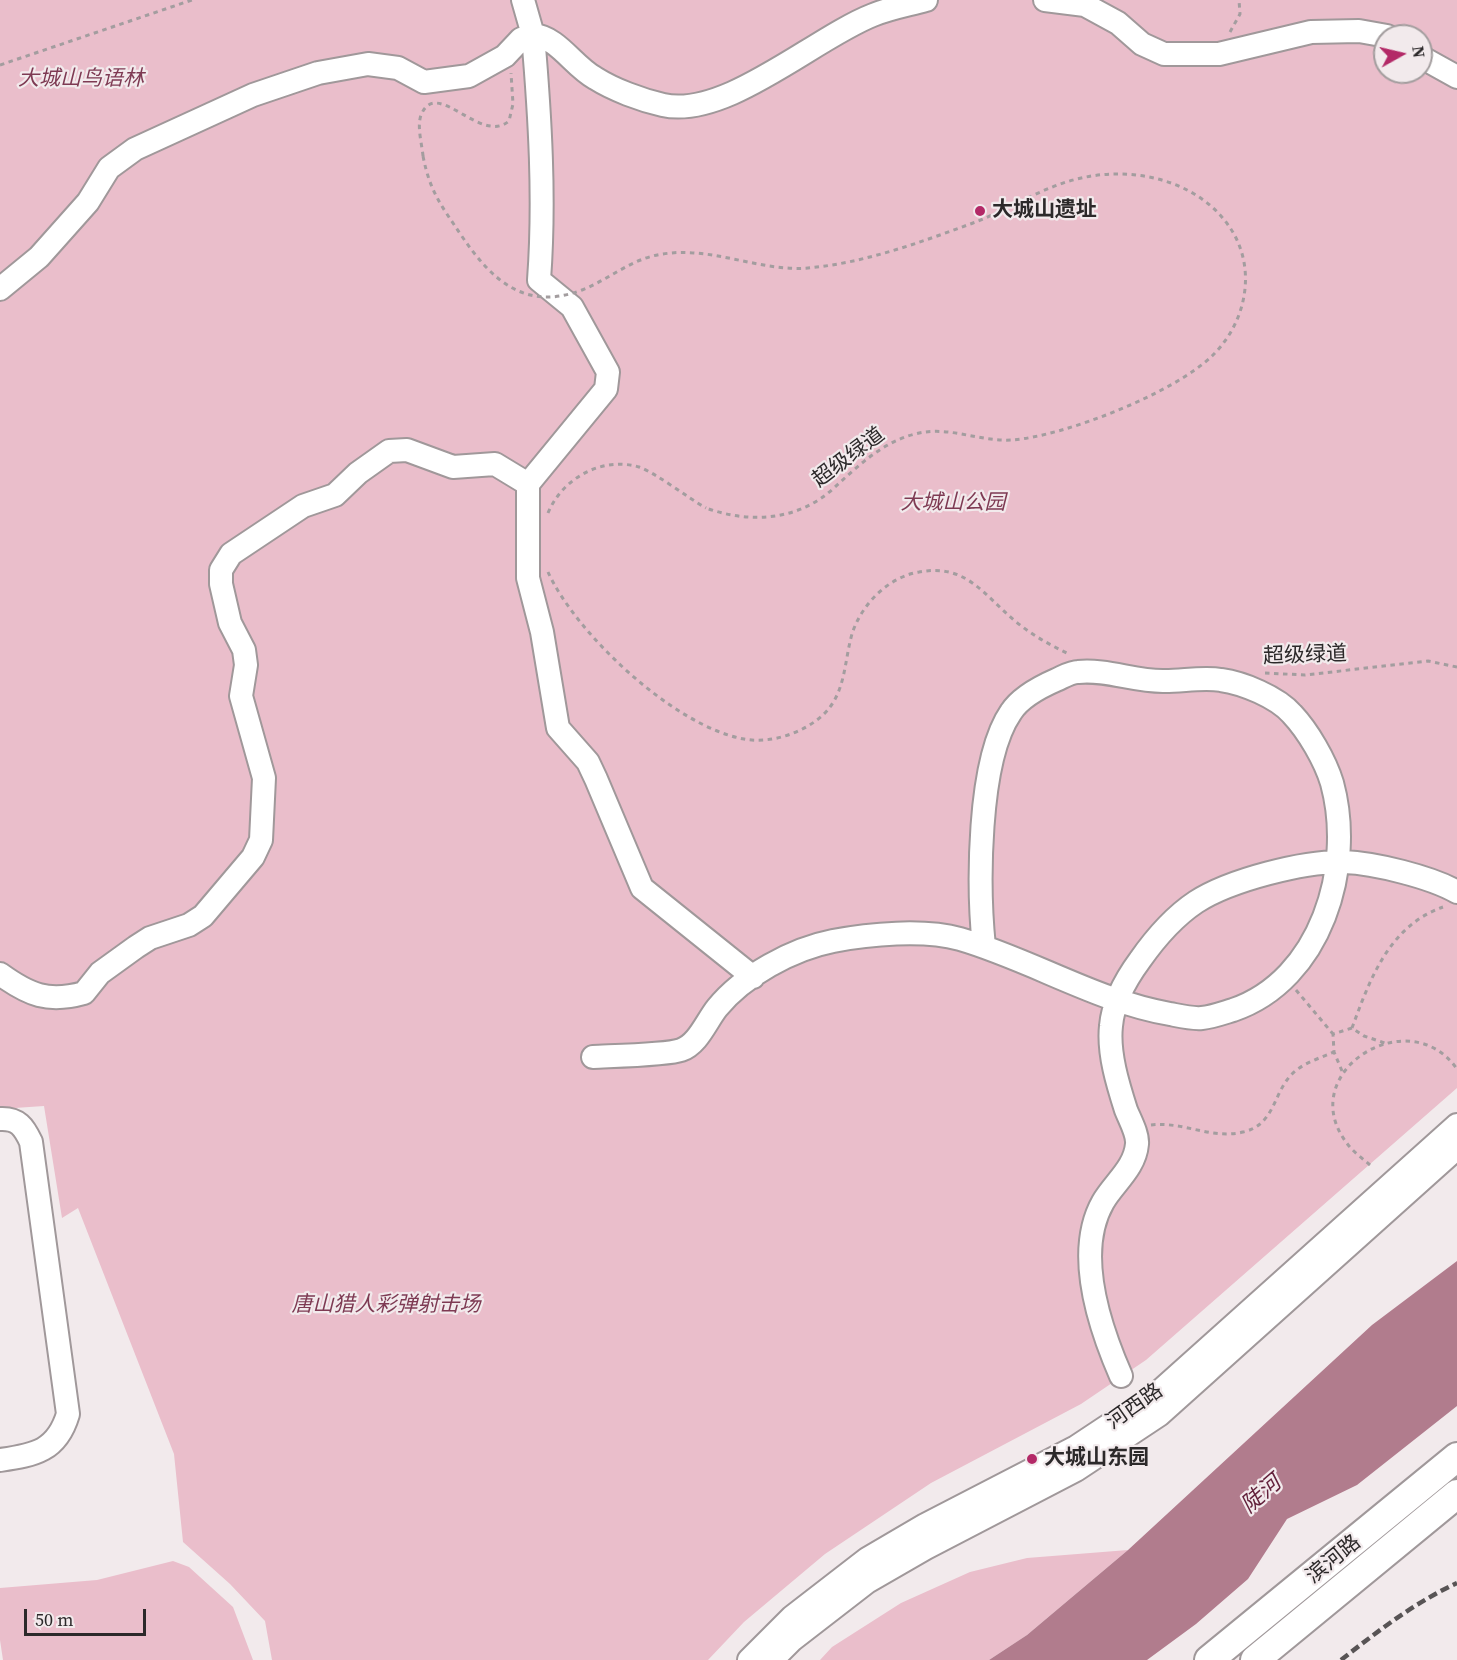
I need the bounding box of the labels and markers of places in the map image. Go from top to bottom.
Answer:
place label: 大城山遗址 [992,198,1097,224]
marker: 大城山遗址 [973,204,987,218]
place label: 大城山东园 [1044,1446,1149,1472]
marker: 大城山东园 [1025,1452,1039,1466]

